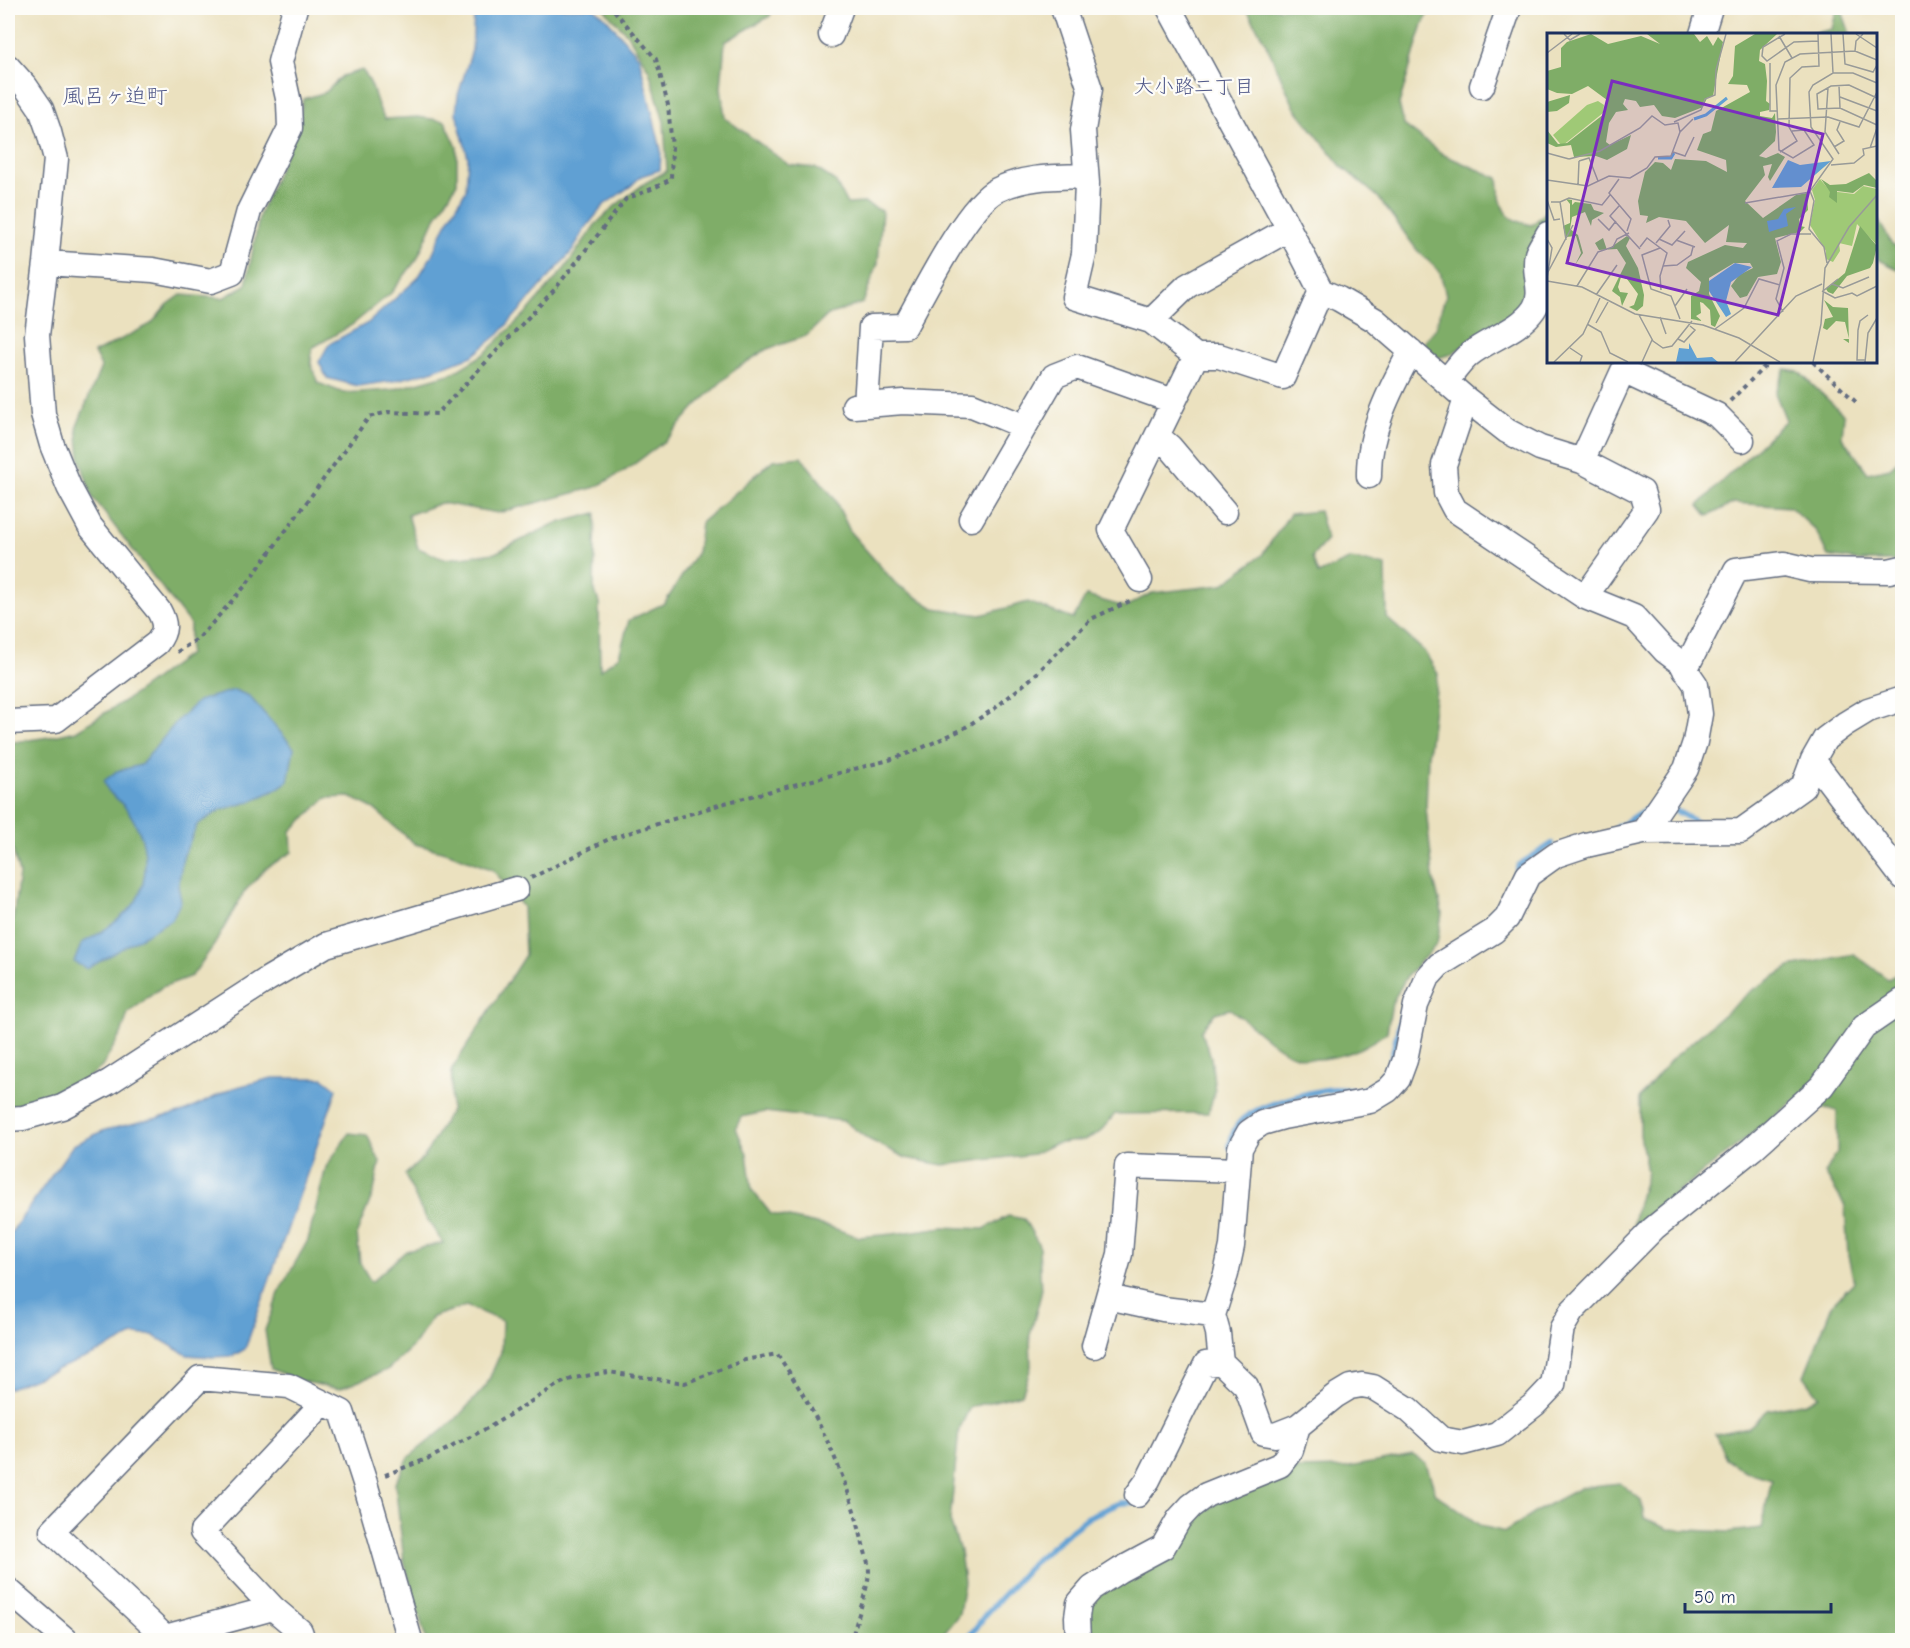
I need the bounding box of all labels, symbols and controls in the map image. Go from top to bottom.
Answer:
inset map [1547,33,1877,363]
district label: 大小路二丁目 [1134,75,1254,98]
district label: 風呂ヶ迫町 [63,84,168,108]
scale bar [1685,1576,1830,1614]
text: 50 m [1694,1587,1736,1608]

